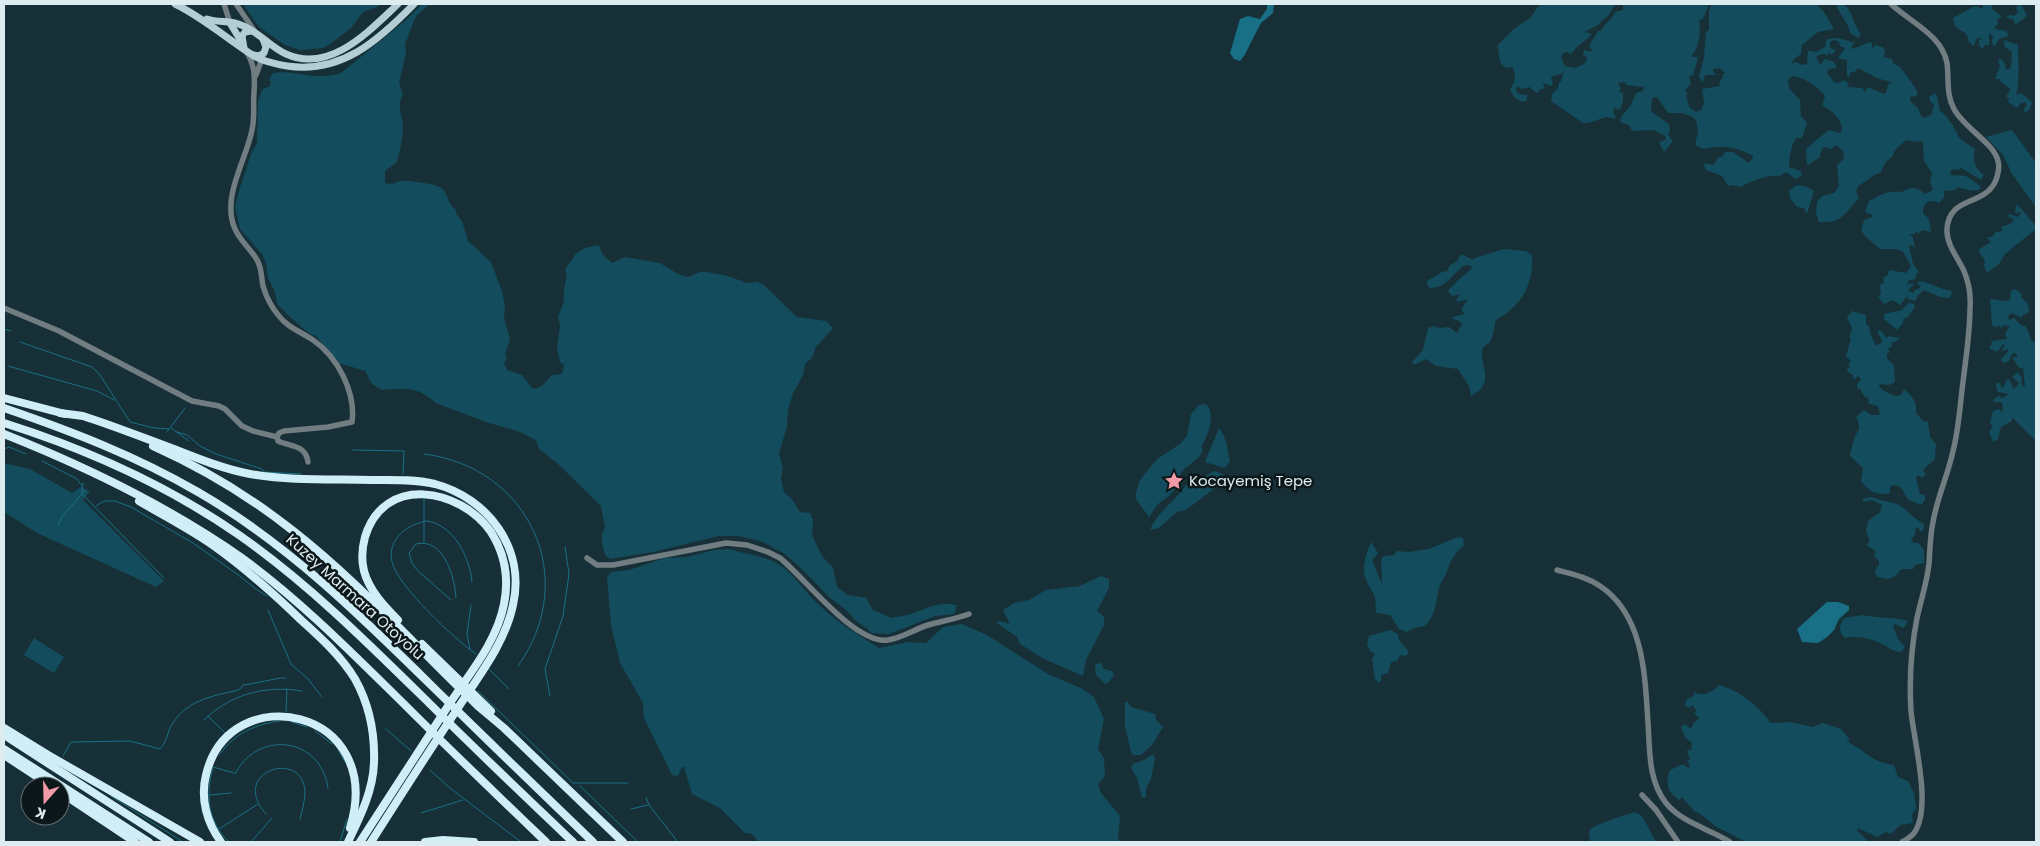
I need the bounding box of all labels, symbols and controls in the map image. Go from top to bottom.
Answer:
place icon: Kocayemiş Tepe [1163,470,1185,492]
place label: Kocayemiş Tepe [1189,470,1312,491]
street label: Kuzey Marmara Otoyolu [282,529,429,664]
north arrow [20,776,70,826]
text: K [32,802,49,824]

